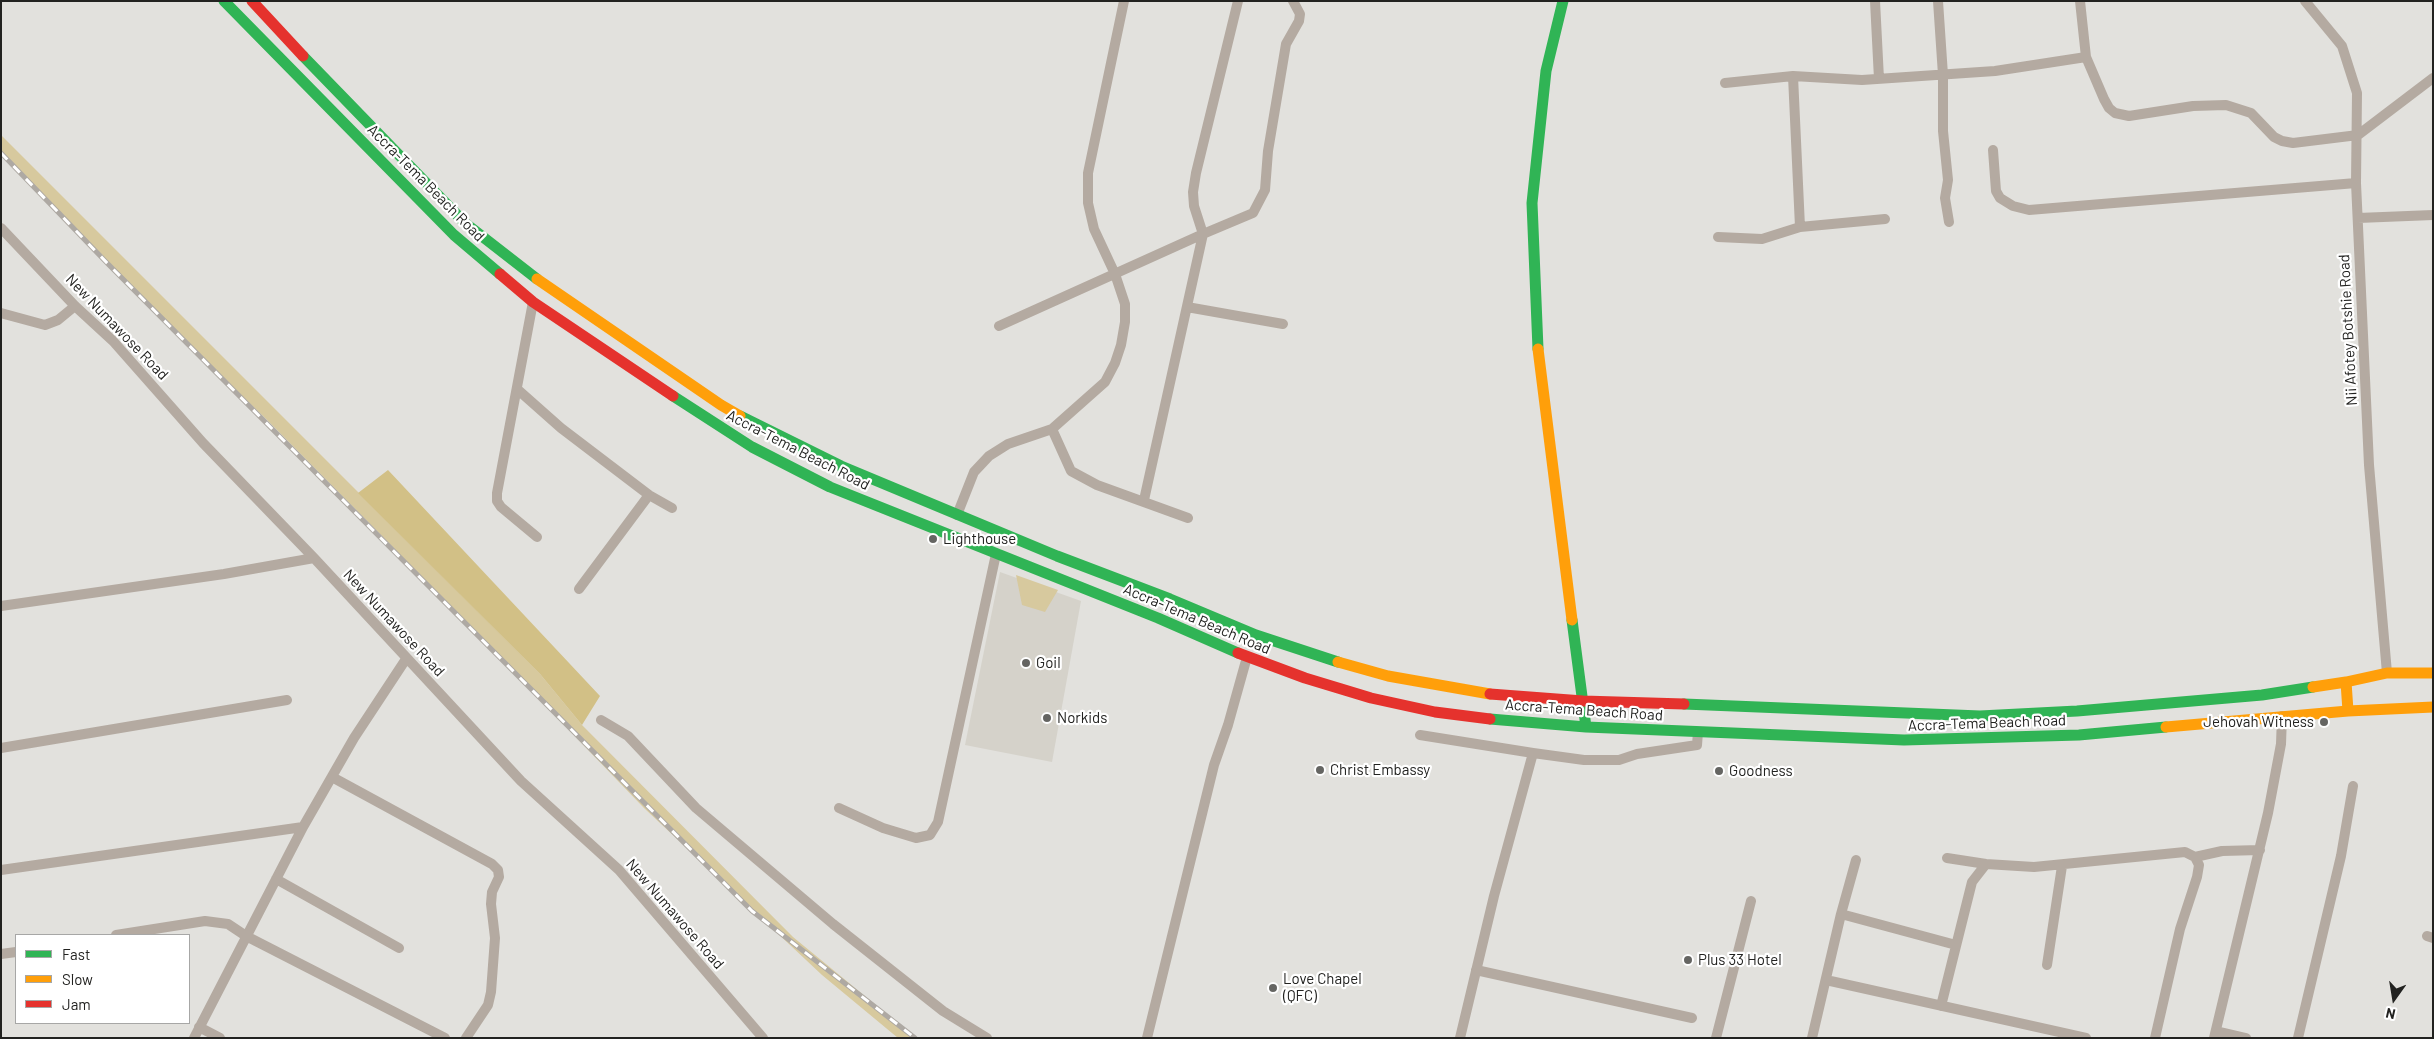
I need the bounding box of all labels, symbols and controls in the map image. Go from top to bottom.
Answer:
street label: Accra-Tema Beach Road [364,121,488,245]
street label: Nii Afotey Botshie Road [2335,254,2361,406]
street label: New Numawose Road [62,270,172,384]
street label: Accra-Tema Beach Road [723,406,873,494]
place label: Lighthouse [943,530,1016,548]
marker: Lighthouse [927,533,939,545]
street label: New Numawose Road [340,566,448,680]
street label: Accra-Tema Beach Road [1121,580,1273,658]
place label: Goil [1036,654,1061,672]
marker: Goil [1020,657,1032,669]
street label: Accra-Tema Beach Road [1504,696,1664,724]
place label: Norkids [1057,709,1108,727]
street label: Accra-Tema Beach Road [1908,711,2066,735]
marker: Norkids [1041,712,1053,724]
place label: Jehovah Witness [2203,713,2314,731]
marker: Jehovah Witness [2318,716,2330,728]
place label: Christ Embassy [1330,761,1430,779]
place label: Goodness [1729,762,1793,780]
marker: Christ Embassy [1314,764,1326,776]
marker: Goodness [1713,765,1725,777]
street label: New Numawose Road [622,855,728,973]
legend [15,934,190,1024]
text: Fast [62,945,90,963]
place label: Plus 33 Hotel [1698,951,1782,969]
marker: Plus 33 Hotel [1682,954,1694,966]
text: Slow [62,970,93,988]
place label: Love Chapel (QFC) [1283,970,1362,1005]
north arrow [2369,974,2419,1024]
marker: Love Chapel (QFC) [1267,982,1279,994]
text: Jam [62,995,91,1013]
text: N [2384,1005,2397,1023]

